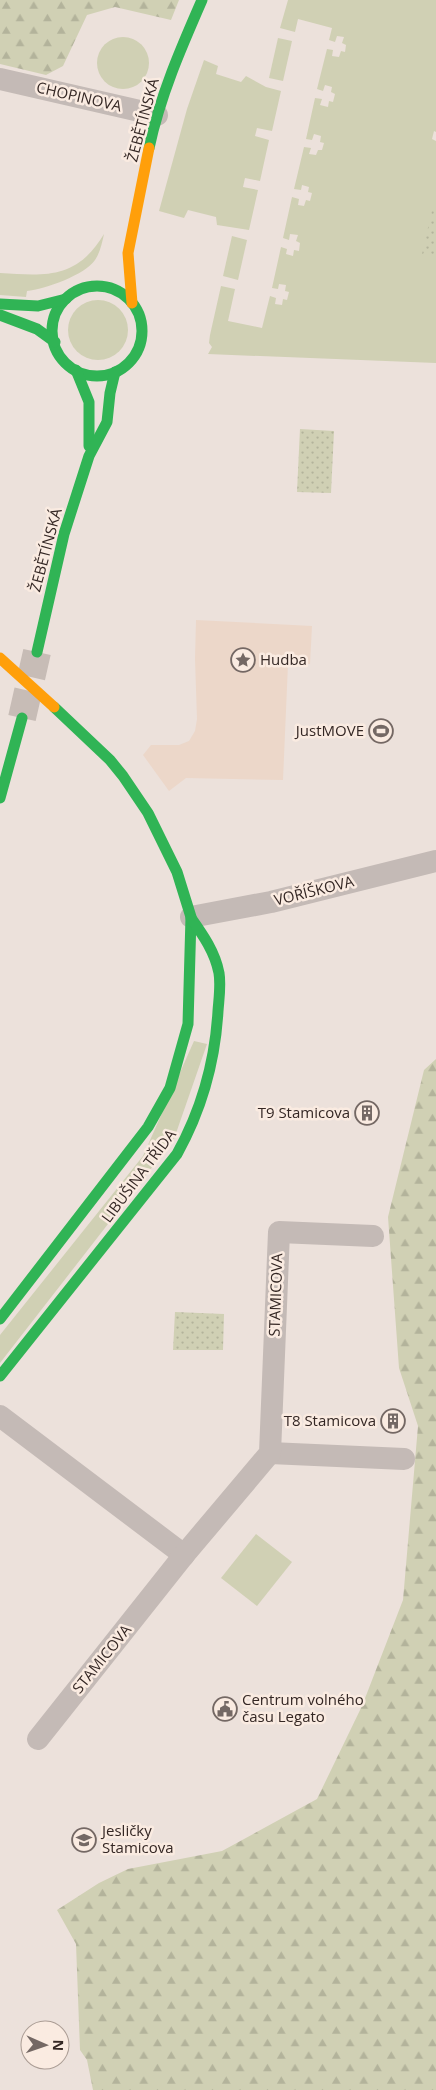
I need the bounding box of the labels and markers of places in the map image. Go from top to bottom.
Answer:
place icon: Hudba [230,647,256,673]
place label: Hudba [260,649,307,669]
sports icon: JustMOVE [368,718,394,744]
place label: JustMOVE [294,720,364,740]
building icon: T9 Stamicova [354,1100,380,1126]
place label: T9 Stamicova [258,1102,350,1122]
building icon: T8 Stamicova [380,1408,406,1434]
place label: T8 Stamicova [284,1410,376,1430]
place label: Centrum volného času Legato [242,1689,364,1726]
public building icon: Centrum volného času Legato [212,1696,238,1722]
place label: Jesličky Stamicova [100,1820,174,1857]
school or university icon: Jesličky Stamicova [71,1827,97,1853]

